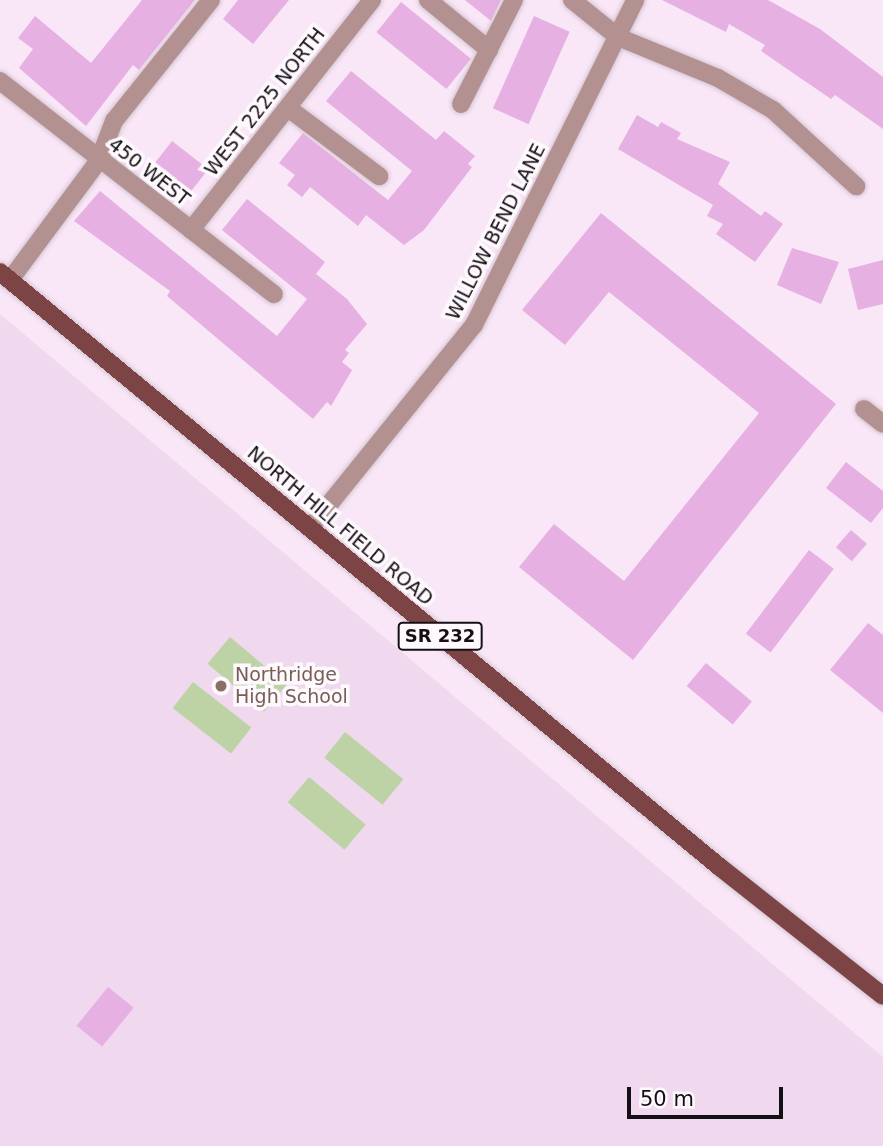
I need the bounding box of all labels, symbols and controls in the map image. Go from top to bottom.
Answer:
street label: WEST 2225 NORTH [200,23,330,181]
street label: 450 WEST [104,133,194,211]
street label: WILLOW BEND LANE [442,140,550,324]
street label: NORTH HILL FIELD ROAD [243,442,437,610]
road number: SR 232 [396,622,484,650]
place label: Northridge High School [235,664,348,708]
marker: Northridge High School [213,678,229,694]
scale bar [631,1072,787,1116]
text: 50 m [640,1087,694,1111]

